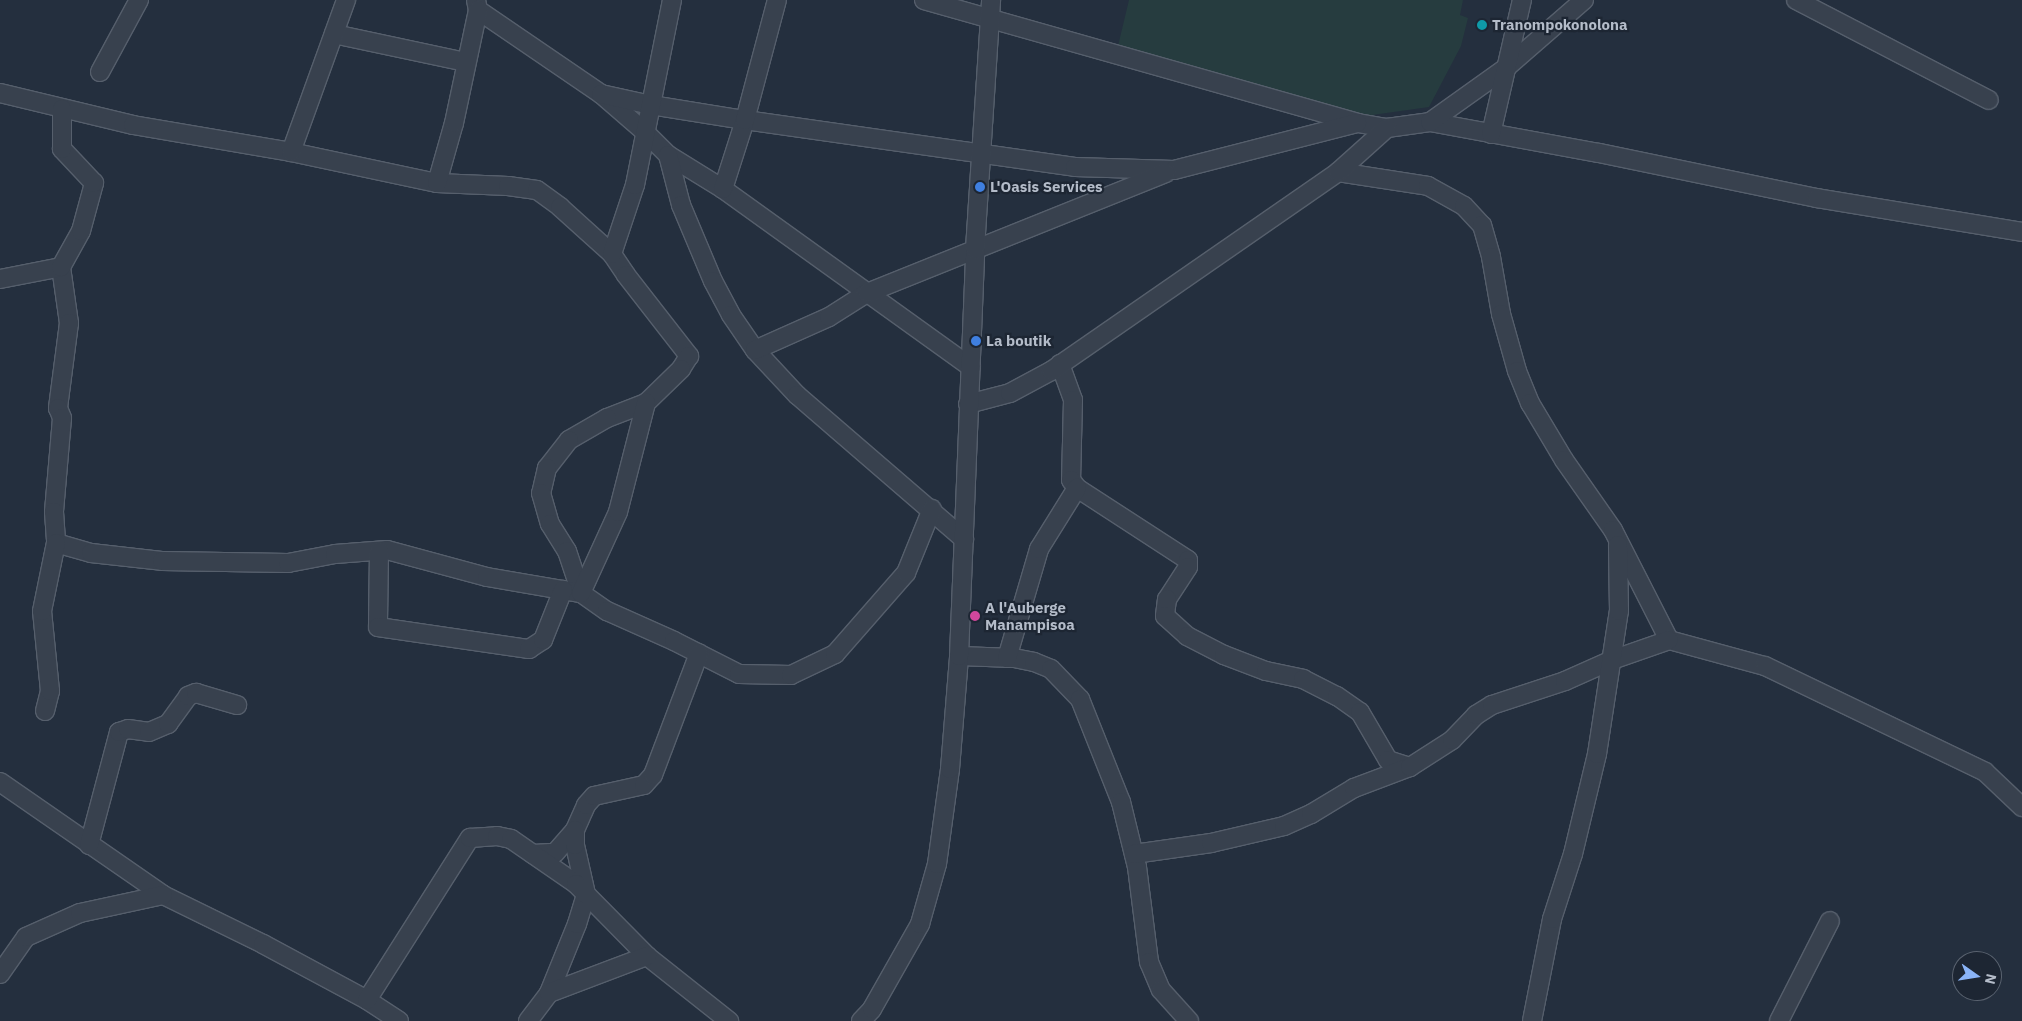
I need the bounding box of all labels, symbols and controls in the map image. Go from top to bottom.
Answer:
place label: Tranompokonolona [1492,16,1627,34]
marker: Tranompokonolona [1476,19,1488,31]
place label: L'Oasis Services [990,178,1103,196]
marker: L'Oasis Services [974,181,986,193]
place label: La boutik [986,332,1051,350]
marker: La boutik [970,335,982,347]
place label: A l'Auberge Manampisoa [985,598,1075,633]
marker: A l'Auberge Manampisoa [969,610,981,622]
north arrow [1952,951,2002,1001]
text: N [1981,972,2001,986]

